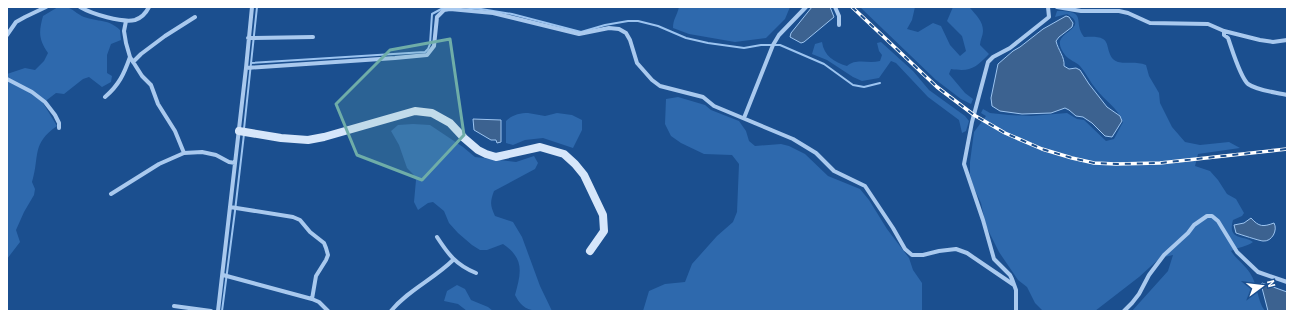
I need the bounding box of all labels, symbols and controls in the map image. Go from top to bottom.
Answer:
north arrow [1242,266,1282,306]
text: N [1263,278,1279,289]

